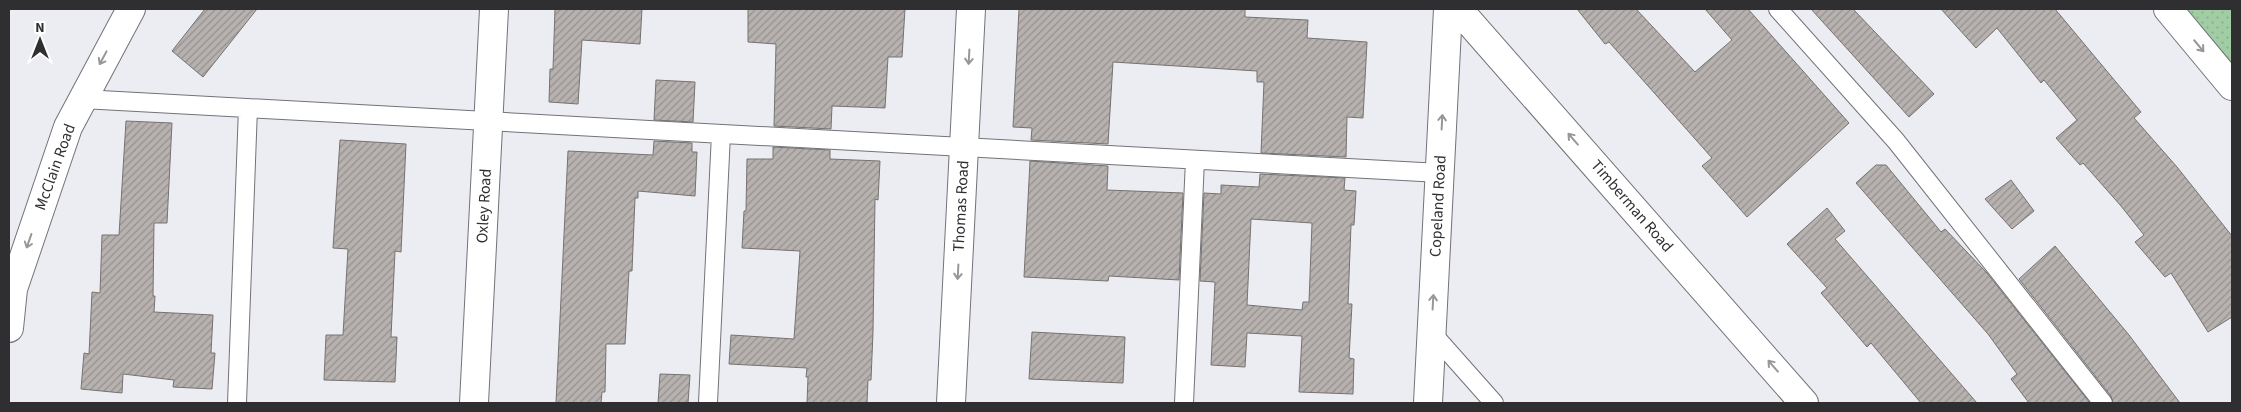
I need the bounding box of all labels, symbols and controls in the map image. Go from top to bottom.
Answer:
north arrow [15,15,65,65]
text: N [35,18,45,38]
one-way arrow [2193,39,2204,52]
one-way arrow [964,49,973,65]
one-way arrow [98,51,108,66]
one-way arrow [1438,115,1447,131]
street label: McClain Road [29,121,81,213]
one-way arrow [1567,133,1579,146]
street label: Copeland Road [1424,155,1452,257]
street label: Timberman Road [1586,155,1678,257]
street label: Thomas Road [948,160,974,252]
street label: Oxley Road [471,168,497,244]
one-way arrow [24,233,34,249]
one-way arrow [953,264,962,280]
one-way arrow [1428,294,1438,310]
one-way arrow [1768,360,1779,373]

